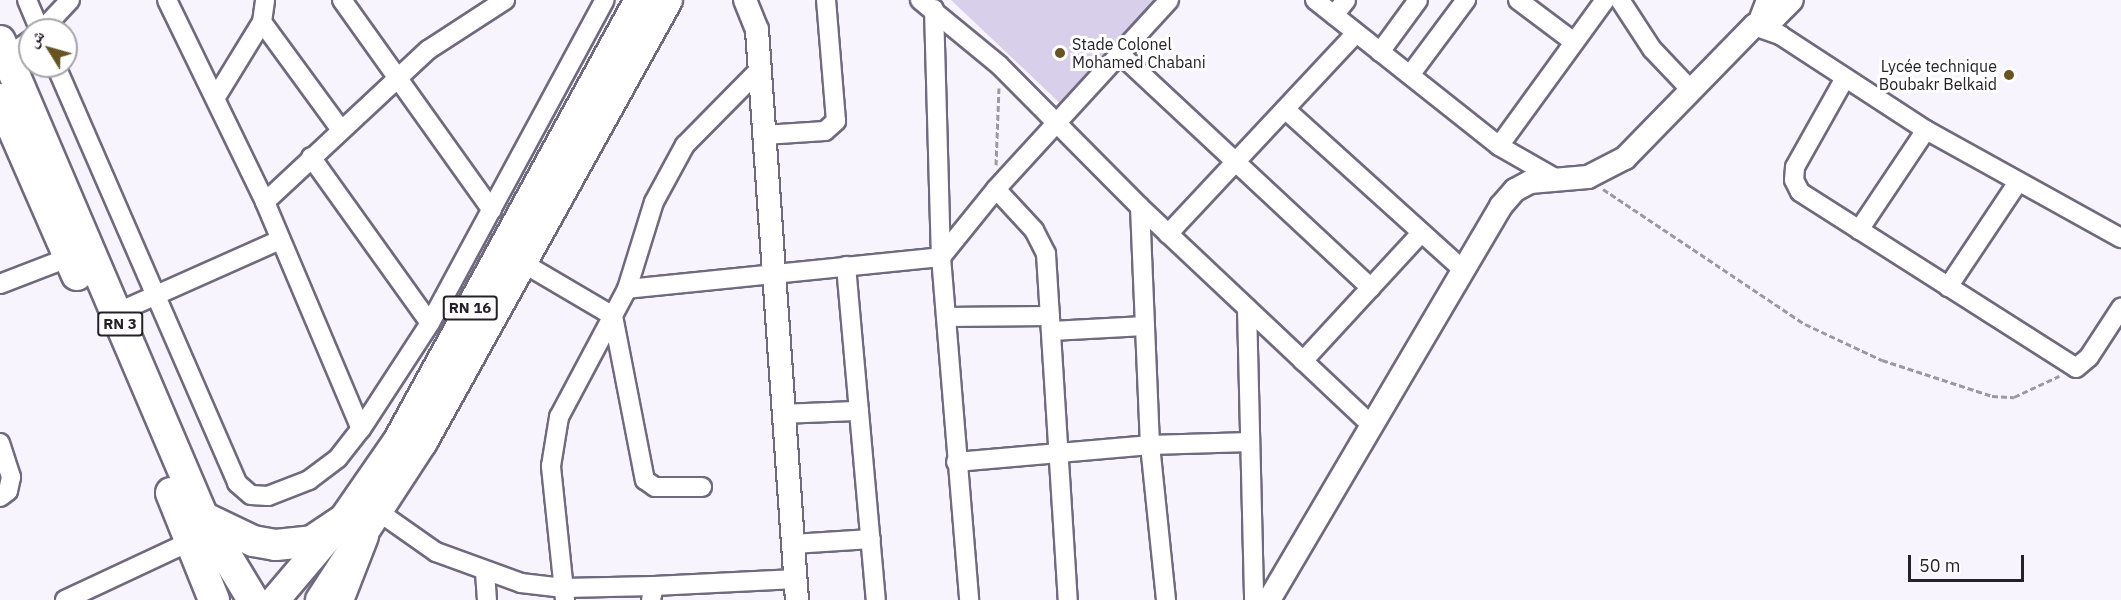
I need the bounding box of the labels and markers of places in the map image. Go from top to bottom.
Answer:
place label: Stade Colonel Mohamed Chabani [1072,34,1206,72]
marker: Stade Colonel Mohamed Chabani [1053,46,1067,60]
place label: Lycée technique Boubakr Belkaid [1879,56,1997,94]
marker: Lycée technique Boubakr Belkaid [2002,68,2016,82]

